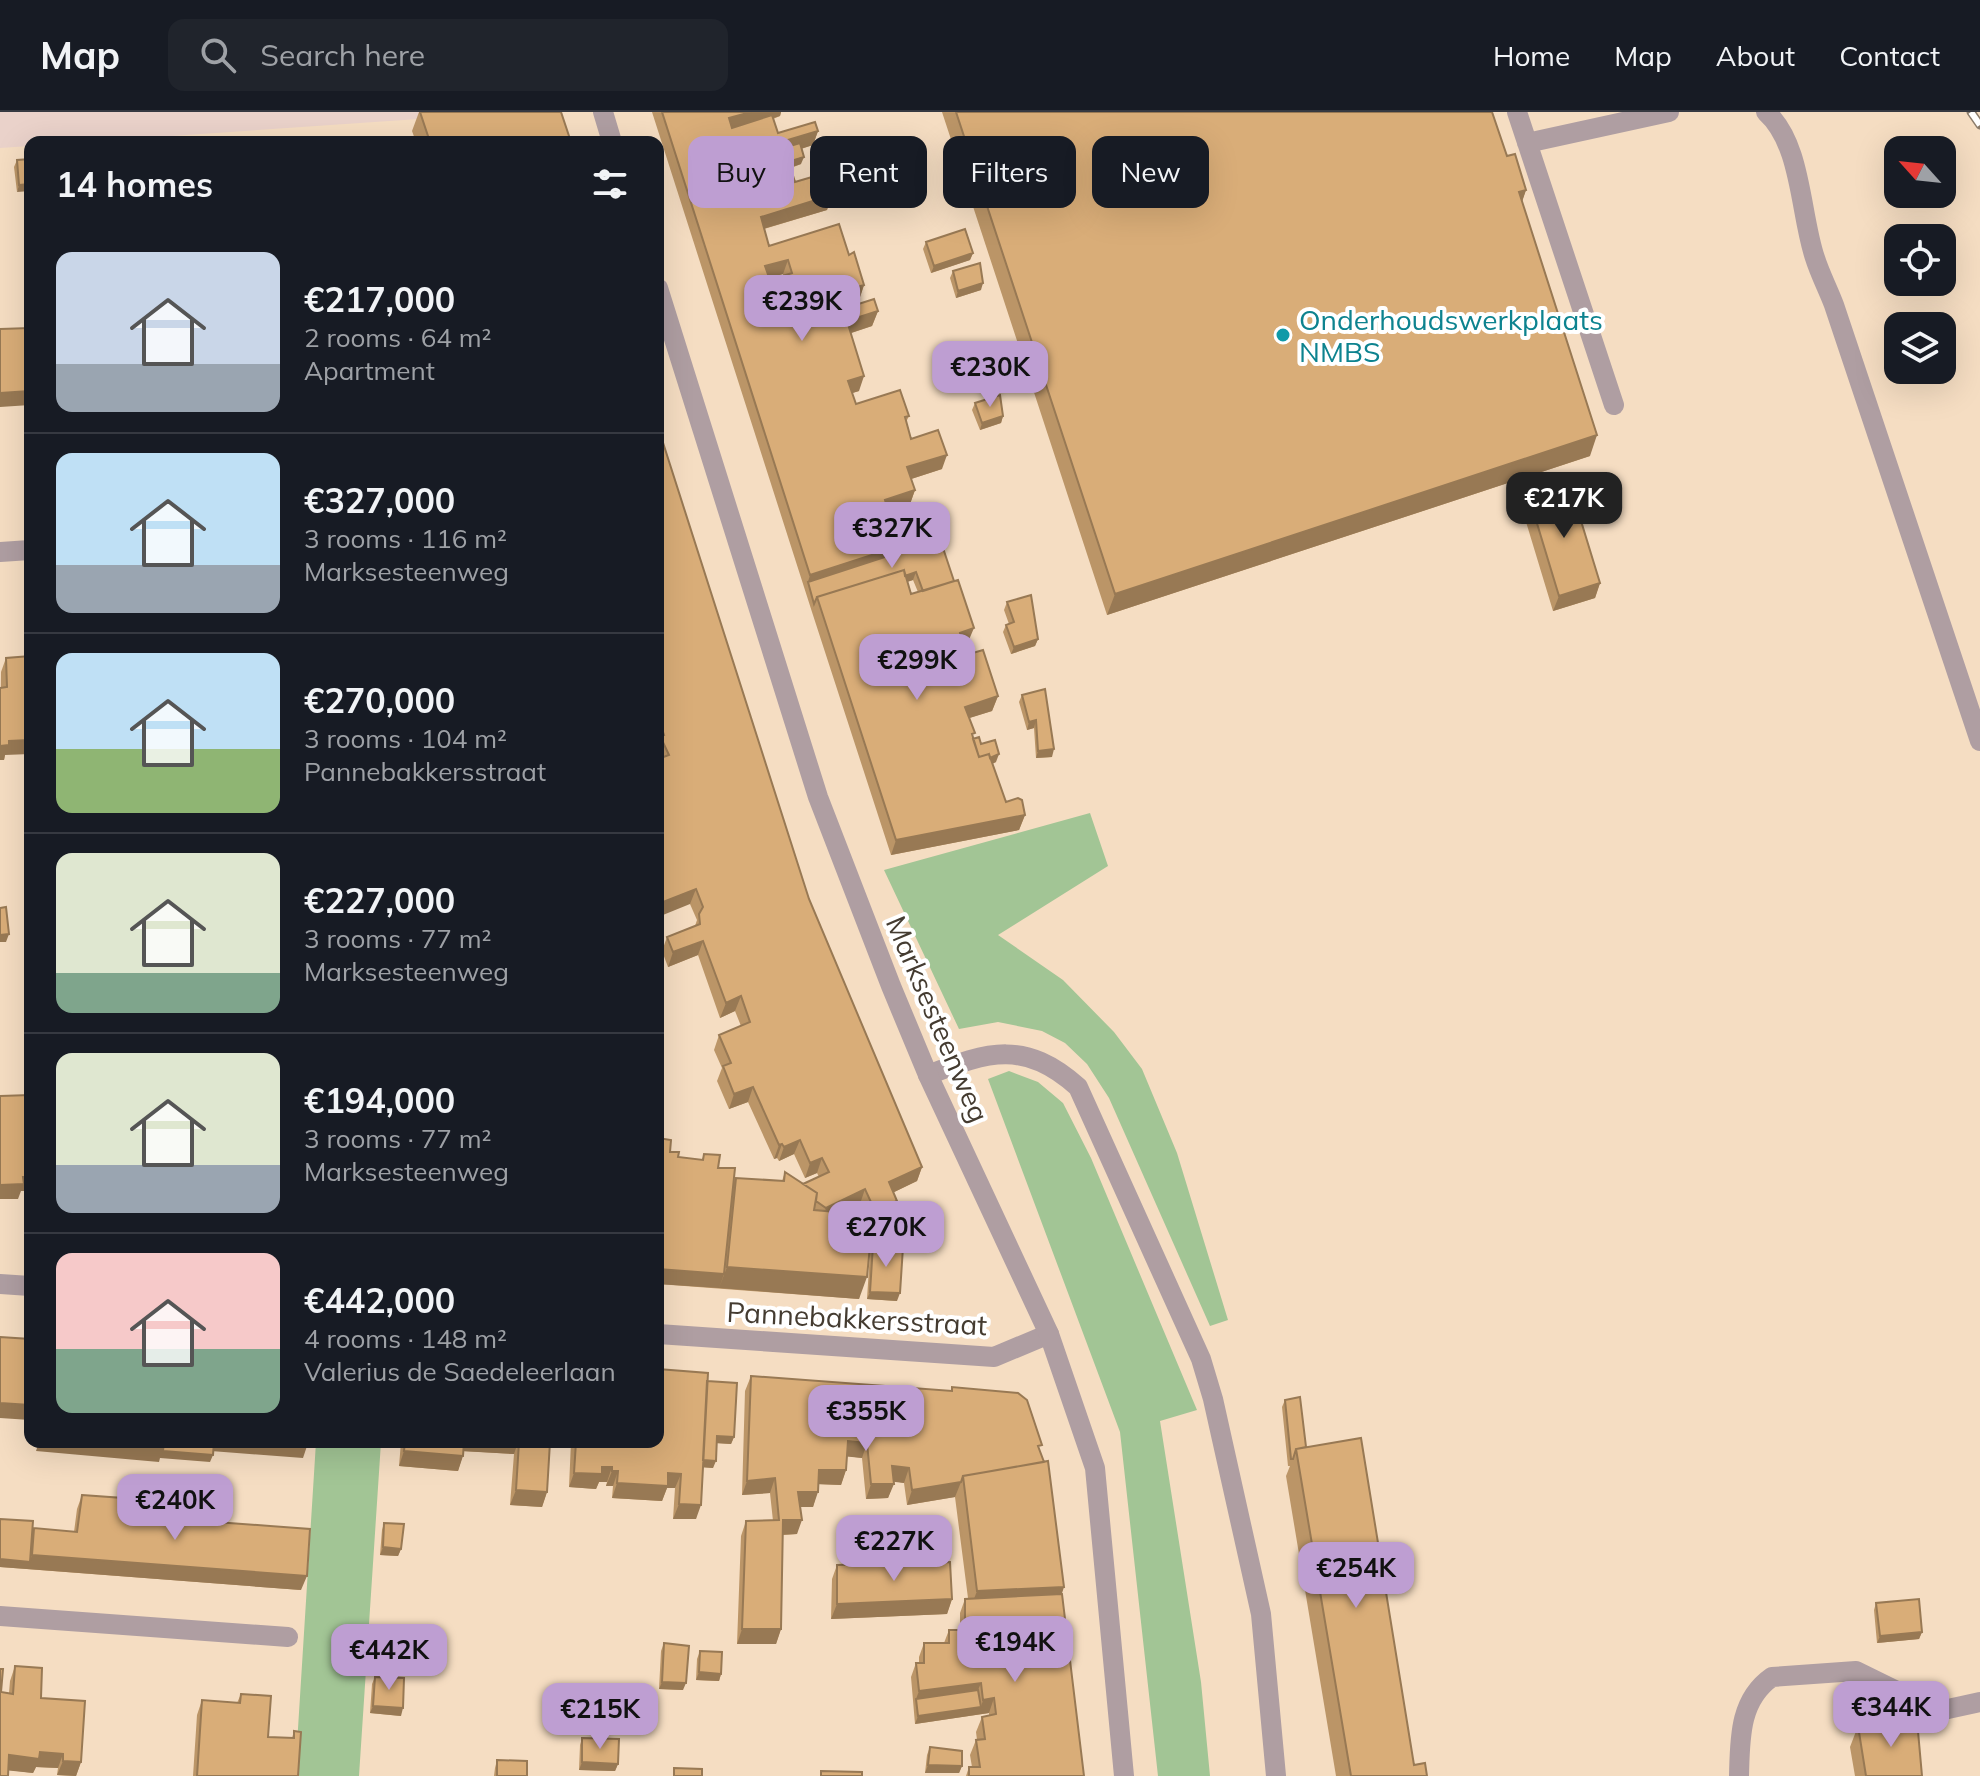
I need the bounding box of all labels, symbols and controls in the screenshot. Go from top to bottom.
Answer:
search box [168,19,728,91]
text: Map [40,31,120,79]
icon: search [196,33,240,77]
text: Search here [260,36,425,74]
text: Home [1493,38,1570,73]
text: Map [1614,38,1672,73]
text: About [1716,38,1795,73]
text: Contact [1839,38,1940,73]
chip: Buy [688,136,794,208]
chip: Rent [810,136,927,208]
chip: Filters [943,136,1076,208]
chip: New [1092,136,1209,208]
north arrow [1884,136,1956,208]
map controls [1884,136,1956,384]
icon: filters [588,162,632,206]
text: 14 homes [56,163,213,206]
button: locate [1884,224,1956,296]
pin: €239K [746,275,858,343]
text: €217,000 [304,278,455,321]
icon: home [120,284,216,380]
text: €239K [762,284,842,317]
place label: Onderhoudswerkplaats NMBS [1299,302,1603,369]
button: layers [1884,312,1956,384]
text: 2 rooms · 64 m² [304,321,491,354]
marker: Onderhoudswerkplaats NMBS [1274,326,1292,344]
pin: €230K [934,341,1046,409]
text: €230K [950,350,1030,383]
text: Apartment [304,354,435,387]
pin: €217K [1508,472,1620,540]
text: €327,000 [304,479,455,522]
text: €217K [1524,481,1604,514]
icon: home [120,485,216,581]
pin: €327K [836,502,948,570]
text: €327K [852,511,932,544]
text: 3 rooms · 116 m² [304,522,507,555]
text: Marksesteenweg [304,555,509,588]
pin: €299K [861,634,973,702]
text: €299K [877,643,957,676]
text: €270,000 [304,679,455,722]
icon: home [120,685,216,781]
text: 3 rooms · 104 m² [304,722,507,755]
text: Pannebakkersstraat [304,755,546,788]
text: €227,000 [304,879,455,922]
icon: home [120,885,216,981]
street label: Marksesteenweg [879,911,997,1127]
text: 3 rooms · 77 m² [304,922,491,955]
text: Marksesteenweg [304,955,509,988]
text: €194,000 [304,1079,455,1122]
icon: home [120,1085,216,1181]
text: 3 rooms · 77 m² [304,1122,491,1155]
text: Marksesteenweg [304,1155,509,1188]
pin: €270K [830,1201,942,1269]
text: €270K [846,1210,926,1243]
text: €442,000 [304,1279,455,1322]
icon: home [120,1285,216,1381]
street label: Pannebakkersstraat [726,1294,988,1342]
text: 4 rooms · 148 m² [304,1322,507,1355]
text: Valerius de Saedeleerlaan [304,1355,616,1388]
pin: €355K [810,1385,922,1453]
text: €355K [826,1394,906,1427]
pin: €240K [119,1474,231,1542]
text: €240K [135,1483,215,1516]
pin: €227K [838,1515,950,1583]
text: €227K [854,1524,934,1557]
pin: €254K [1300,1542,1412,1610]
text: €254K [1316,1551,1396,1584]
pin: €194K [959,1616,1071,1684]
pin: €442K [333,1624,445,1692]
text: €194K [975,1625,1055,1658]
text: €442K [349,1633,429,1666]
pin: €344K [1835,1681,1947,1749]
pin: €215K [544,1683,656,1751]
text: €344K [1851,1690,1931,1723]
text: €215K [560,1692,640,1725]

